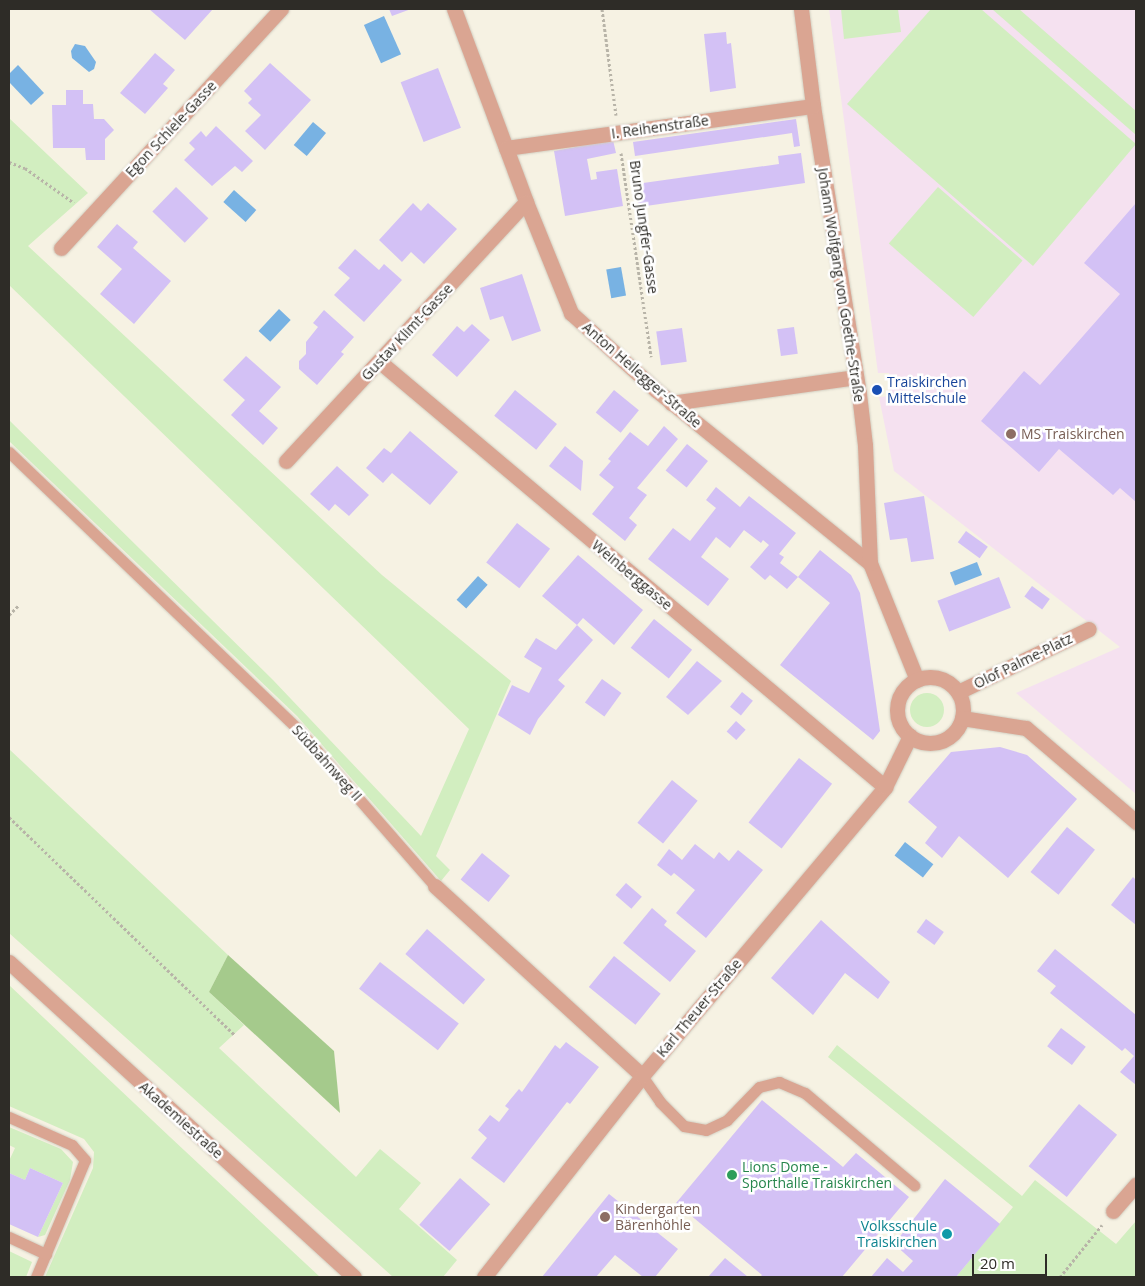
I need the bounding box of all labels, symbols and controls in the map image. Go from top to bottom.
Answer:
street label: Egon Schiele-Gasse [122,77,220,181]
street label: I. Reihenstraße [610,112,710,142]
street label: Bruno Jungfer-Gasse [626,159,662,295]
street label: Johann Wolfgang von Goethe-Straße [814,167,868,403]
street label: Gustav Klimt-Gasse [358,280,456,384]
street label: Anton Heilegger-Straße [579,319,705,431]
place label: Traiskirchen Mittelschule [887,374,967,407]
marker: Traiskirchen Mittelschule [871,384,883,396]
place label: MS Traiskirchen [1021,426,1125,442]
marker: MS Traiskirchen [1005,428,1017,440]
street label: Weinberggasse [589,537,675,613]
street label: Olof Palme-Platz [971,630,1075,692]
street label: Südbahnweg II [289,722,365,804]
street label: Karl Theuer-Straße [653,956,745,1060]
street label: Akademiestraße [136,1078,226,1162]
place label: Lions Dome - Sporthalle Traiskirchen [742,1159,892,1192]
marker: Lions Dome - Sporthalle Traiskirchen [726,1169,738,1181]
place label: Kindergarten Bärenhöhle [615,1201,700,1234]
marker: Kindergarten Bärenhöhle [599,1211,611,1223]
place label: Volksschule Traiskirchen [857,1218,937,1250]
marker: Volksschule Traiskirchen [941,1228,953,1240]
scale bar [975,1244,1050,1276]
text: 20 m [980,1253,1015,1273]

